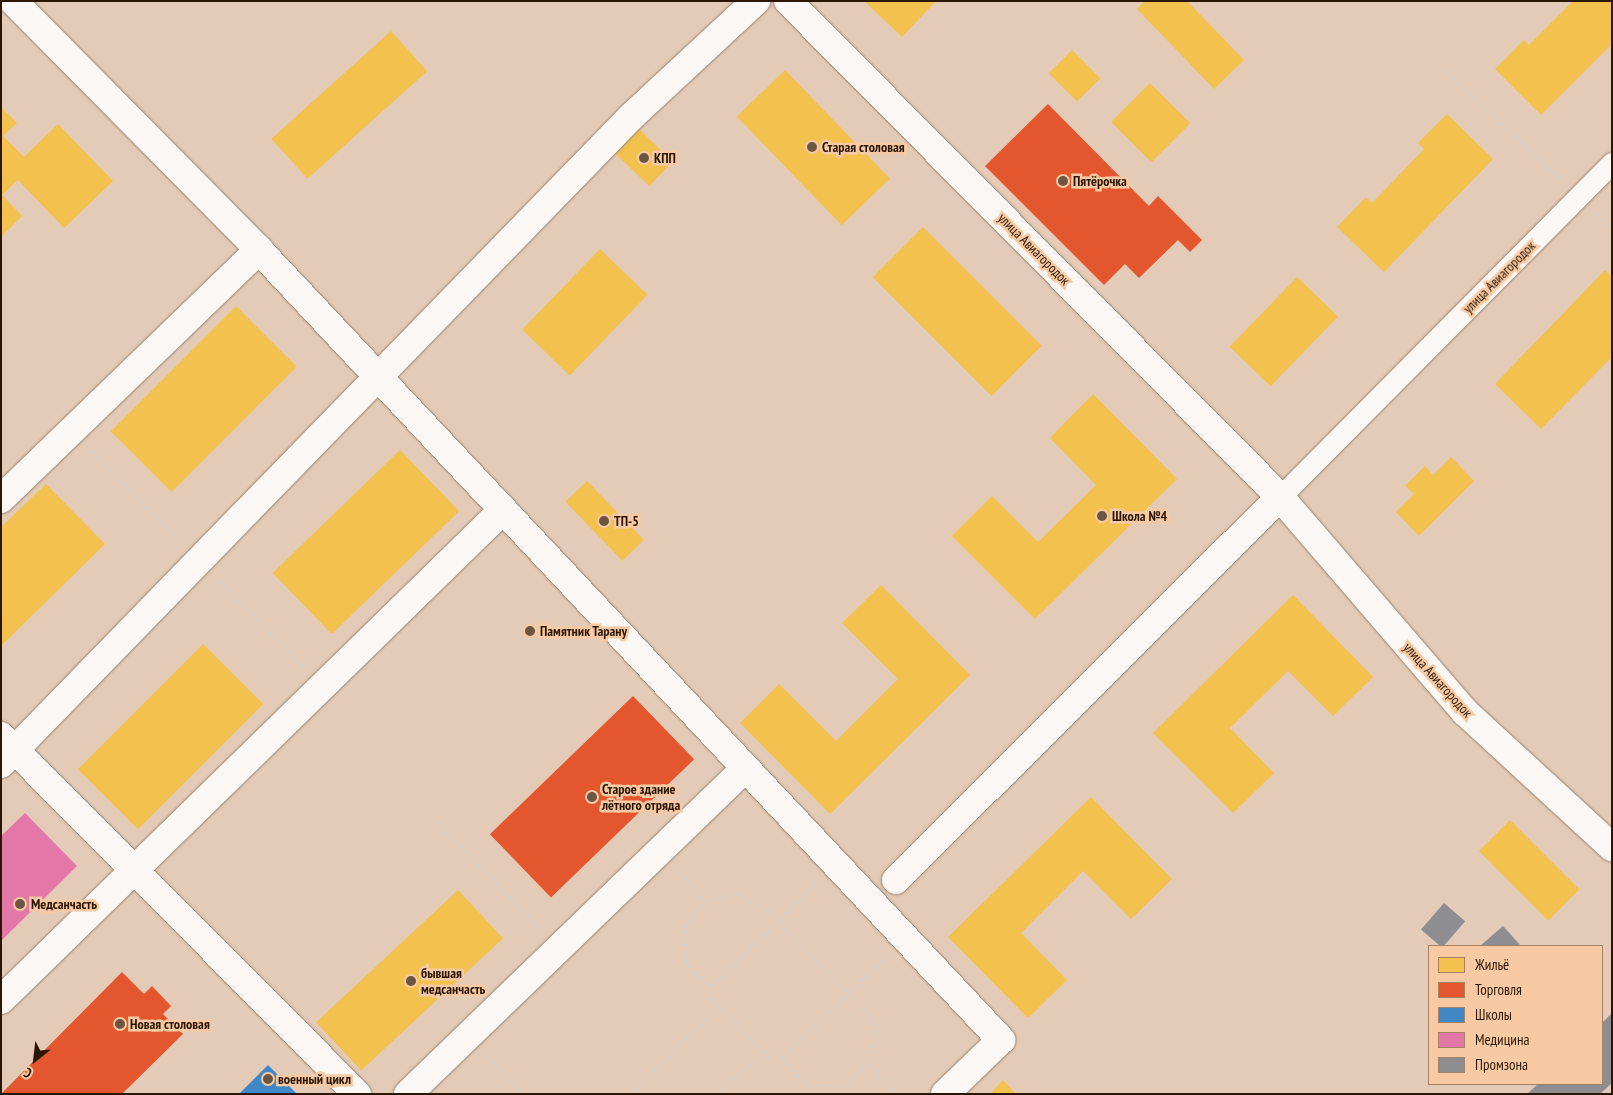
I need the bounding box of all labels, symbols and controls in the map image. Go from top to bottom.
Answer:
place label: Старая столовая [822,139,905,155]
marker: Старая столовая [806,141,818,153]
place label: КПП [654,150,676,166]
marker: КПП [638,152,650,164]
place label: Пятёрочка [1073,173,1127,189]
marker: Пятёрочка [1057,175,1069,187]
street label: улица Авиагородок [994,209,1074,289]
street label: улица Авиагородок [1459,237,1539,317]
place label: Школа №4 [1112,508,1167,524]
marker: Школа №4 [1096,510,1108,522]
place label: ТП-5 [614,513,639,529]
marker: ТП-5 [598,515,610,527]
place label: Памятник Тарану [540,623,628,639]
marker: Памятник Тарану [524,625,536,637]
street label: улица Авиагородок [1400,639,1476,721]
place label: Старое здание лётного отряда [602,781,680,814]
marker: Старое здание лётного отряда [586,791,598,803]
place label: Медсанчасть [31,896,97,912]
marker: Медсанчасть [13,897,27,911]
legend [1428,945,1603,1085]
text: Жильё [1475,955,1509,974]
place label: бывшая медсанчасть [421,965,485,998]
marker: бывшая медсанчасть [405,975,417,987]
text: Торговля [1475,980,1522,999]
text: Школы [1475,1005,1512,1024]
place label: Новая столовая [130,1016,210,1032]
marker: Новая столовая [114,1018,126,1030]
text: Медицина [1475,1030,1529,1049]
north arrow [10,1035,60,1085]
text: Промзона [1475,1055,1528,1074]
text: С [21,1064,35,1083]
place label: военный цикл [278,1071,351,1087]
marker: военный цикл [262,1073,274,1085]

